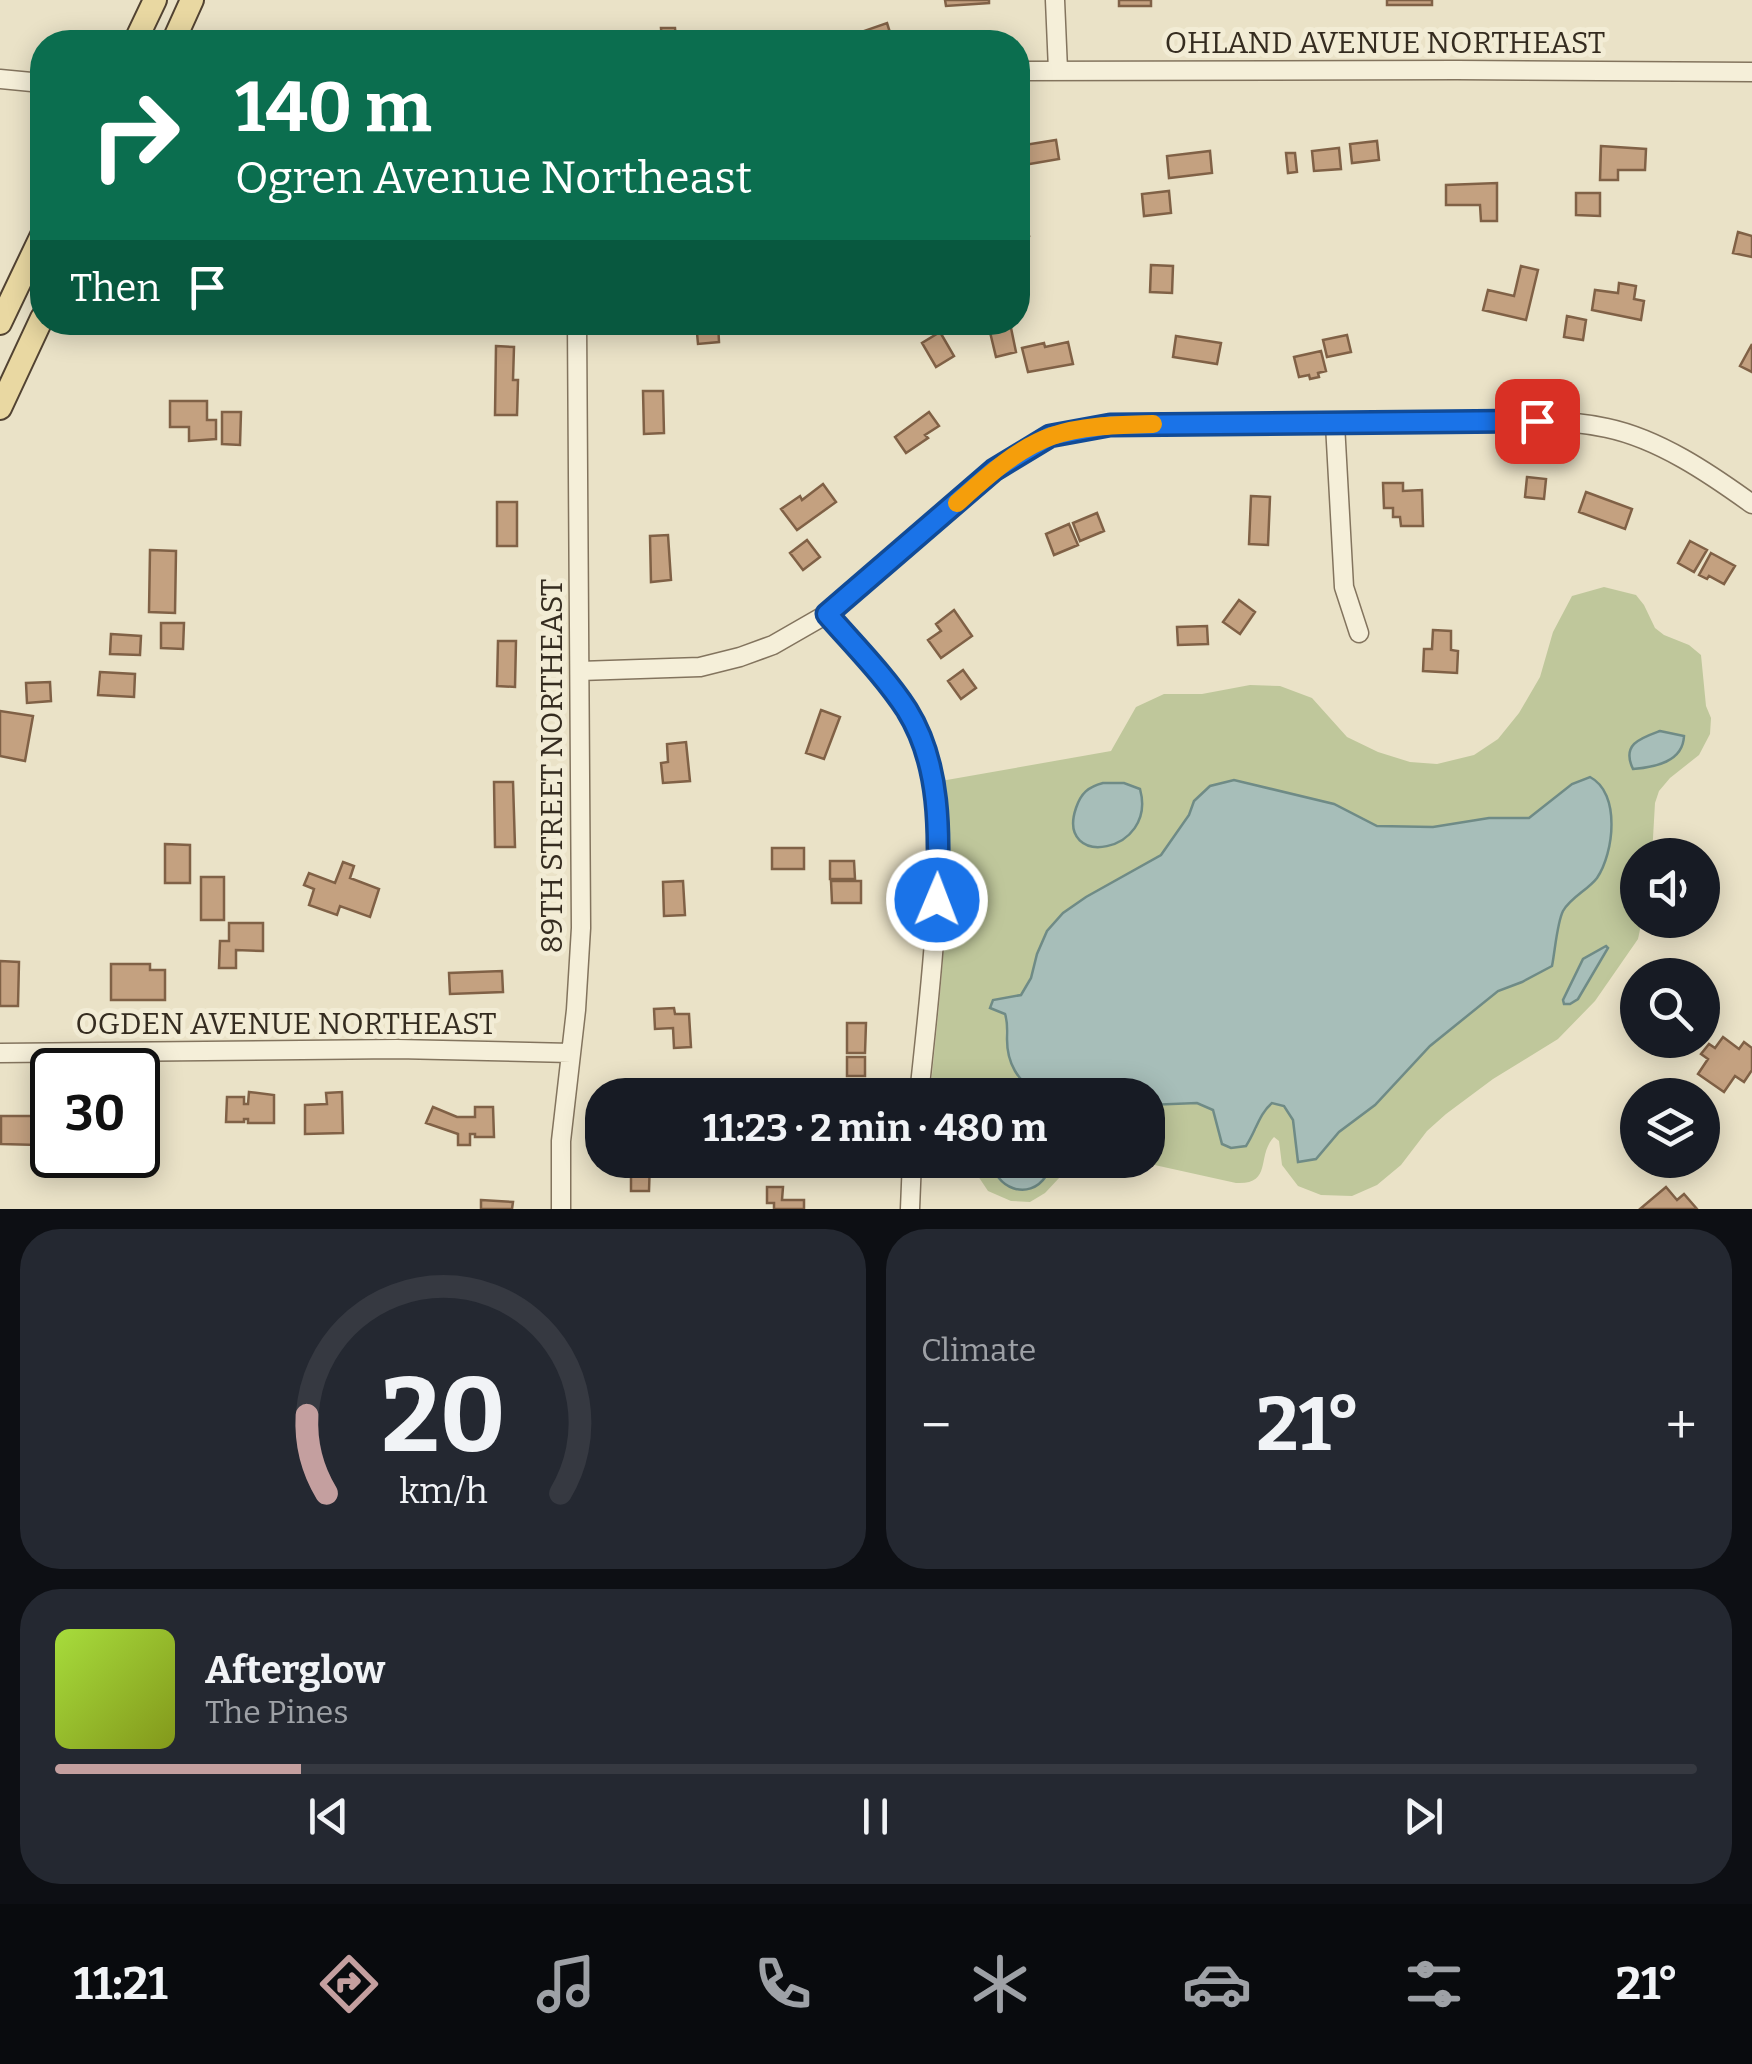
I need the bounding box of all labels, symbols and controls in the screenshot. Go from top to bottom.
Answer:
street label: OHLAND AVENUE NORTHEAST [1165,25,1605,61]
text: 140 m [235,66,432,150]
icon: right [70,70,200,200]
text: Ogren Avenue Northeast [235,151,752,205]
icon: arrive [180,260,235,315]
text: Then [70,265,160,311]
pin [1495,379,1580,464]
icon: arrive [1510,394,1565,449]
street label: 89TH STREET NORTHEAST [534,579,570,953]
map controls [1620,838,1720,1178]
button: sound [1620,838,1720,938]
position arrow [885,848,989,952]
button: search [1620,958,1720,1058]
street label: OGDEN AVENUE NORTHEAST [75,1006,497,1042]
speed limit sign: 30 [30,1048,160,1178]
button: layers [1620,1078,1720,1178]
text: 11:23 · 2 min · 480 m [703,1105,1047,1151]
text: Climate [921,1331,1036,1369]
text: 20 [381,1354,505,1479]
text: 21° [1256,1380,1361,1470]
text: − [921,1393,951,1459]
text: + [1666,1393,1697,1459]
text: km/h [399,1470,487,1512]
text: Afterglow [205,1647,385,1693]
text: The Pines [205,1693,349,1731]
icon: previous [301,1789,356,1844]
icon: pause [848,1789,903,1844]
icon: next [1396,1789,1451,1844]
icon: directions [314,1949,384,2019]
icon: music [531,1949,601,2019]
icon: phone [748,1949,818,2019]
icon: climate [965,1949,1035,2019]
icon: car [1182,1949,1252,2019]
icon: filters [1399,1949,1469,2019]
text: 11:21 [73,1957,168,2011]
text: 21° [1616,1957,1678,2011]

